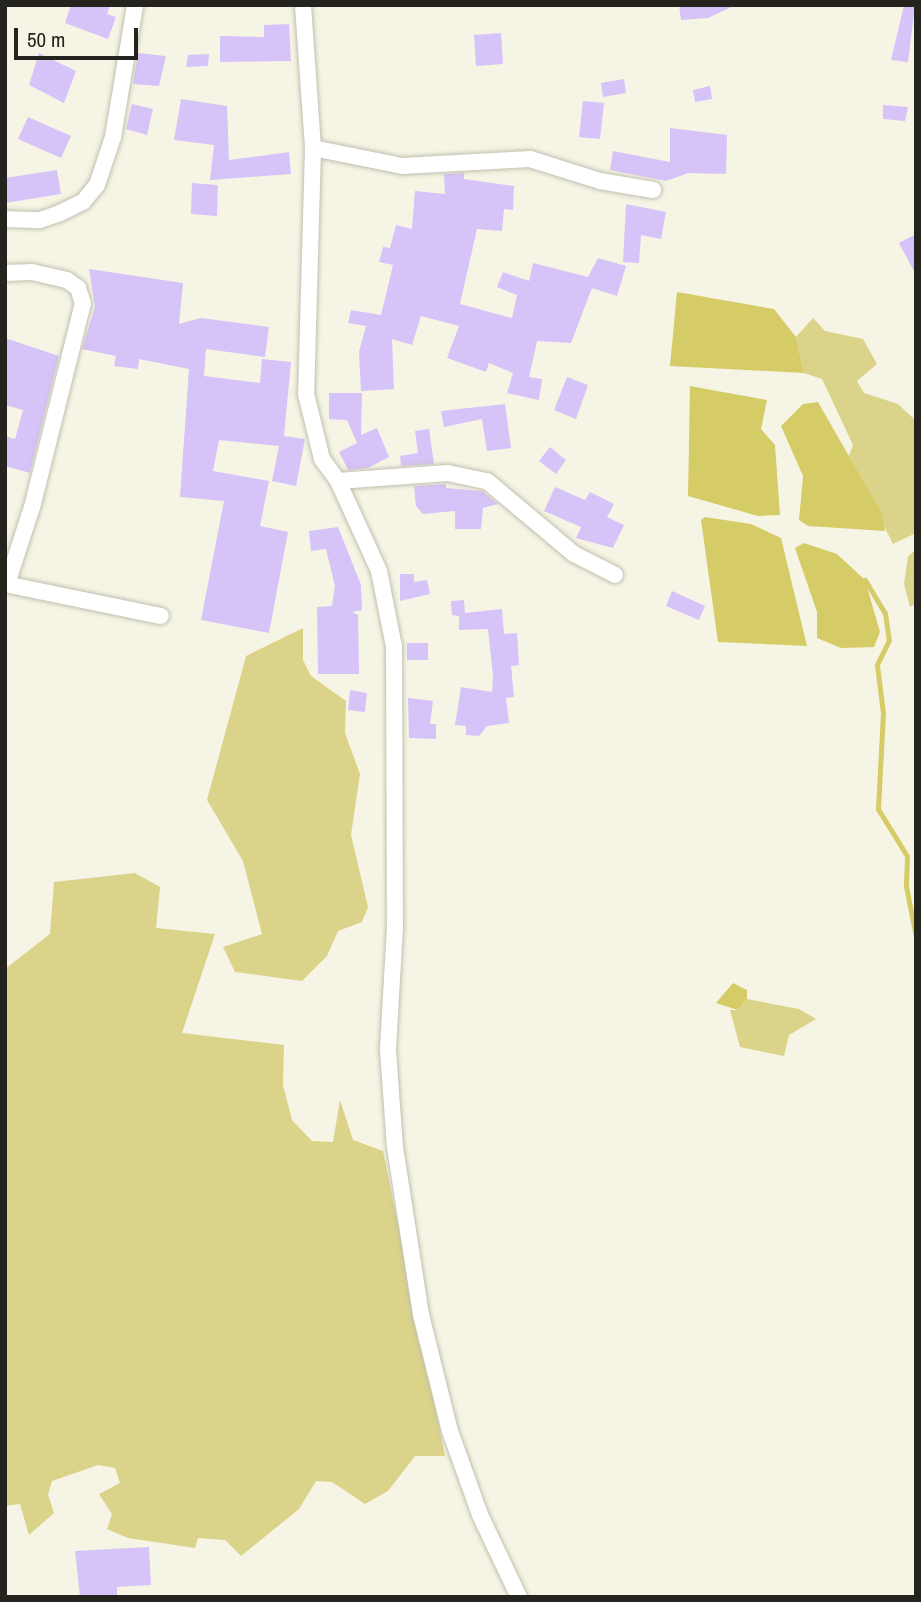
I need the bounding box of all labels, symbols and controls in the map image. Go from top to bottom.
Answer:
scale bar [18,14,142,58]
text: 50 m [27,25,65,54]

